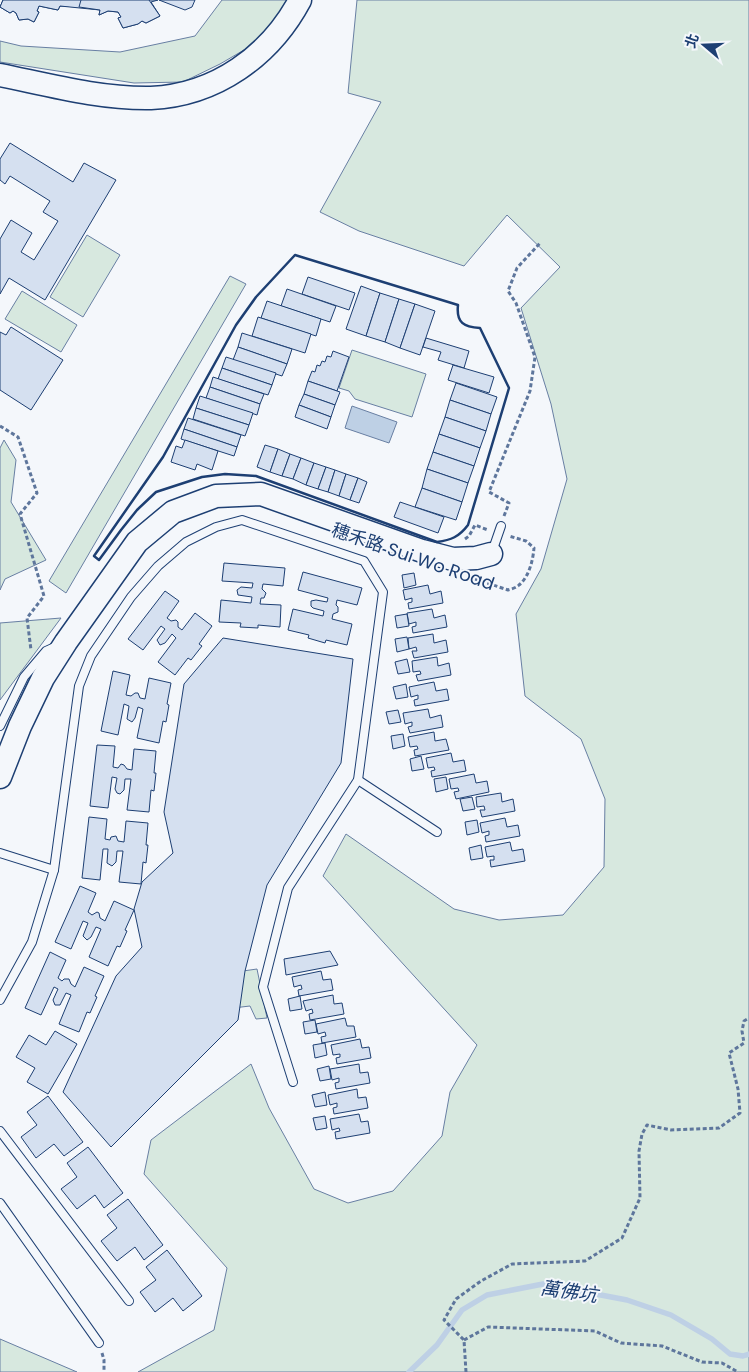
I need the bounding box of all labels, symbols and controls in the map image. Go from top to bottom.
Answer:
north arrow [679,20,729,70]
text: 北 [680,31,703,51]
street label: 穗禾路 Sui Wo Road [328,517,498,596]
water label: 萬佛坑 [539,1274,602,1309]

